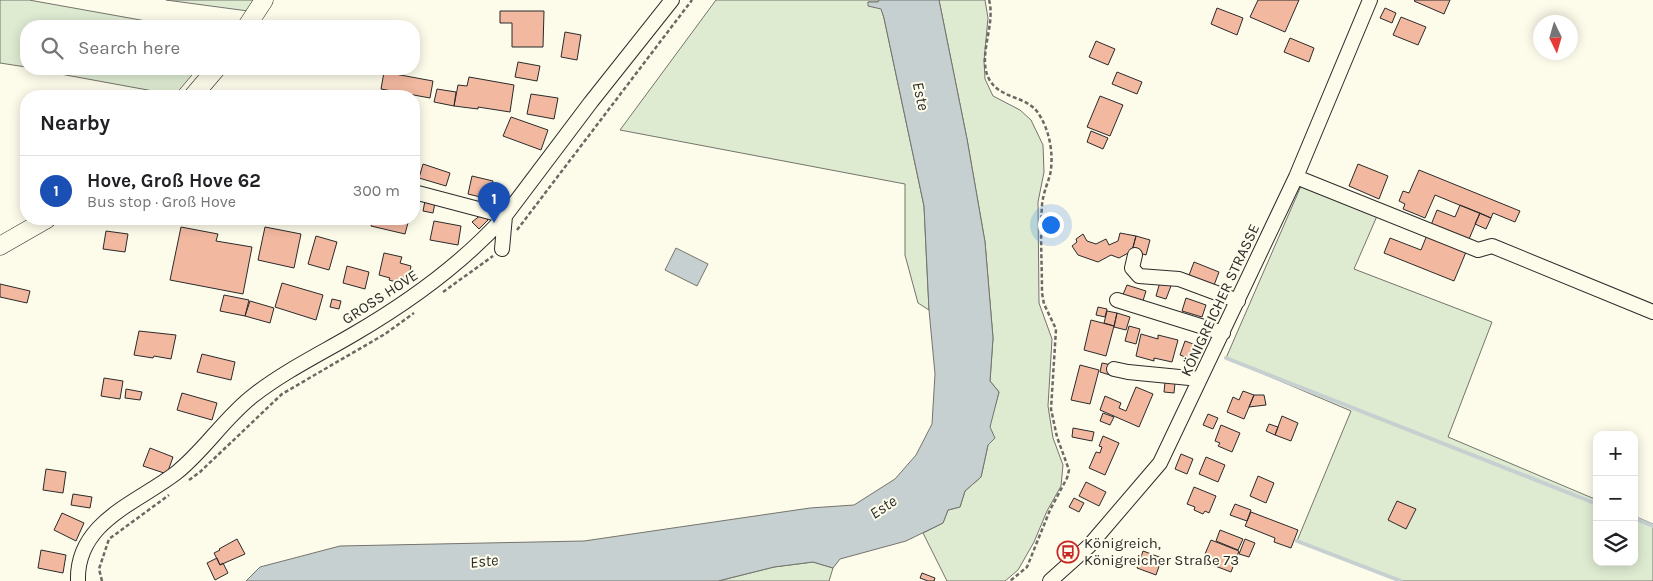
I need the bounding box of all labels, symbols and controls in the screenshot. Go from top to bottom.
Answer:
north arrow [1533,15,1578,60]
search box [20,20,420,75]
icon: search [38,34,66,62]
text: Search here [78,37,180,59]
water label: Este [909,80,934,113]
text: Nearby [40,111,110,135]
text: Hove, Groß Hove 62 [87,170,261,192]
text: 1 [53,181,59,200]
text: 300 m [353,181,400,200]
pin: 1 [478,182,510,223]
text: Bus stop · Groß Hove [87,192,236,211]
your location [1038,212,1064,238]
street label: KÖNIGREICHER STRASSE [1177,221,1263,379]
street label: GROSS HOVE [339,266,421,328]
map controls [1593,431,1638,566]
button: + [1593,431,1638,476]
button: − [1593,476,1638,521]
water label: Este [866,491,901,523]
button: layers [1593,521,1638,566]
place label: Königreich, Königreicher Straße 73 [1084,534,1239,569]
bus stop icon: Königreich, Königreicher Straße 73 [1056,540,1080,564]
water label: Este [469,550,500,572]

